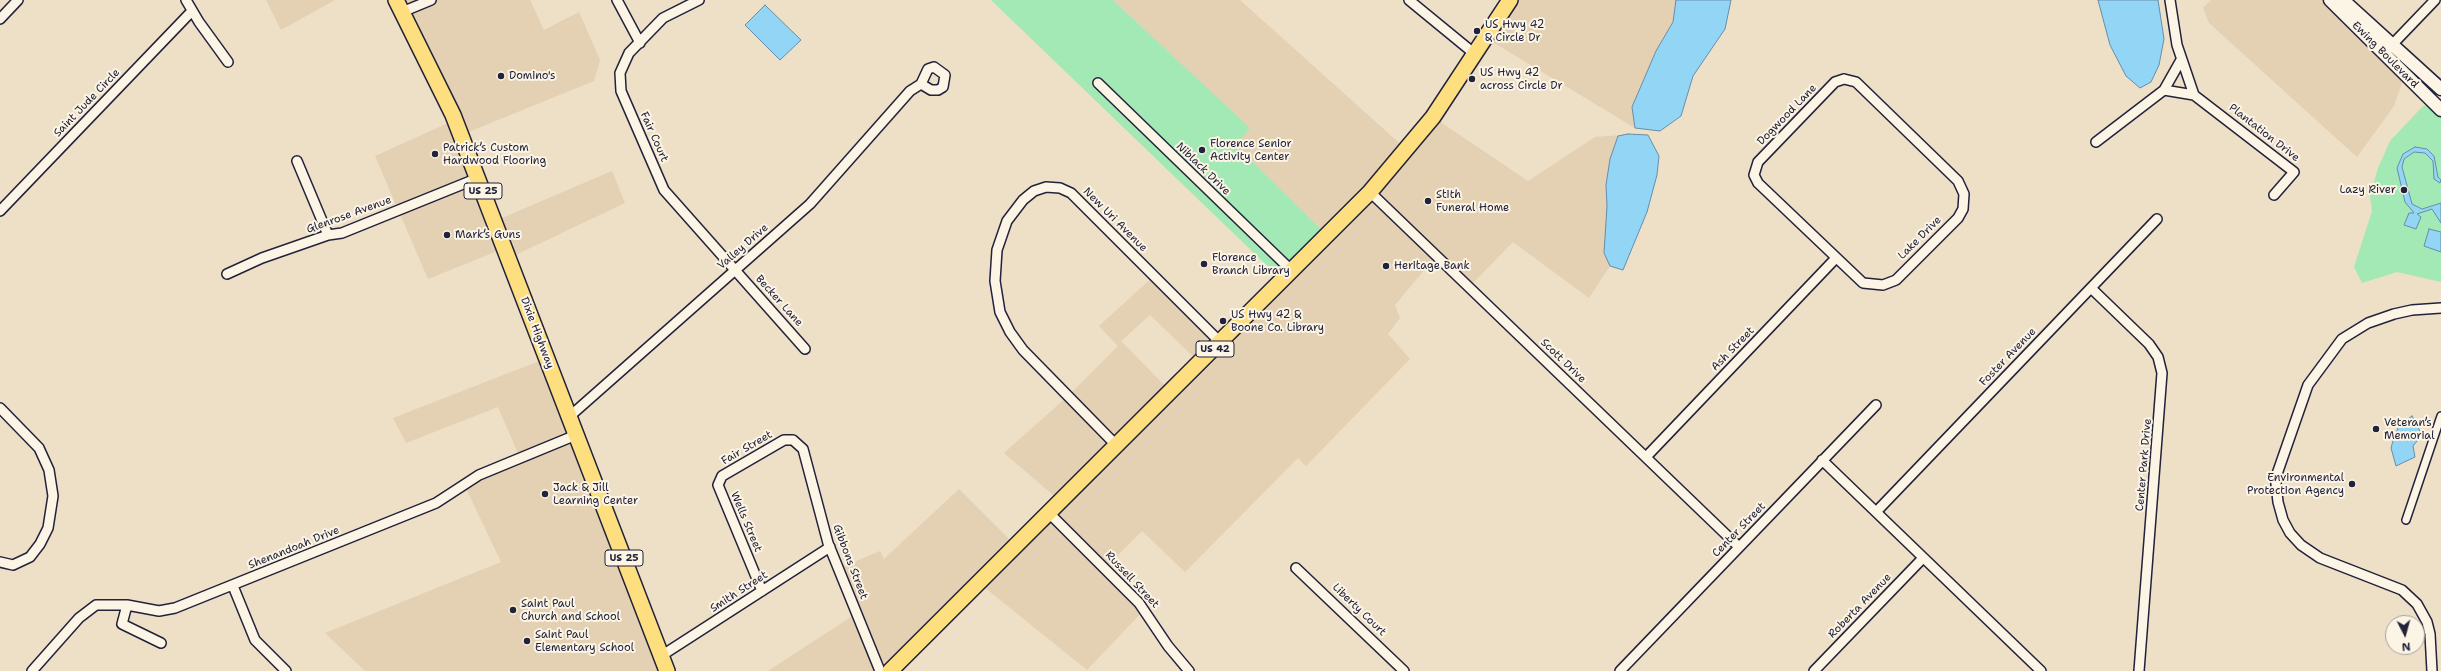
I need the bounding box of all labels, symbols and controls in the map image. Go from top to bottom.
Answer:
place label: US Hwy 42 & Circle Dr [1485,18,1544,44]
street label: Ewing Boulevard [2349,19,2421,91]
marker: US Hwy 42 & Circle Dr [1472,26,1482,36]
street label: Saint Jude Circle [51,66,123,140]
place label: US Hwy 42 across Circle Dr [1480,66,1563,92]
place label: Domino's [509,69,556,83]
marker: Domino's [496,71,506,81]
marker: US Hwy 42 across Circle Dr [1467,74,1477,84]
street label: Dogwood Lane [1755,82,1819,148]
street label: Plantation Drive [2226,101,2302,165]
street label: Fair Court [637,110,671,164]
place label: Florence Senior Activity Center [1210,137,1292,163]
street label: Niblack Drive [1173,140,1233,198]
place label: Patrick’s Custom Hardwood Flooring [443,141,546,167]
marker: Florence Senior Activity Center [1197,145,1207,155]
marker: Patrick’s Custom Hardwood Flooring [430,149,440,159]
road number: US 25 [464,183,502,199]
place label: Lazy River [2339,183,2396,197]
street label: New Uri Avenue [1080,185,1150,255]
marker: Lazy River [2399,185,2409,195]
place label: Stith Funeral Home [1436,188,1509,214]
street label: Glenrose Avenue [305,194,393,236]
marker: Stith Funeral Home [1423,196,1433,206]
street label: Lake Drive [1896,214,1944,262]
street label: Valley Drive [715,221,771,273]
place label: Mark’s Guns [455,228,521,242]
marker: Mark’s Guns [442,230,452,240]
place label: Florence Branch Library [1212,251,1290,277]
marker: Florence Branch Library [1199,259,1209,269]
place label: Heritage Bank [1394,259,1470,273]
marker: Heritage Bank [1381,261,1391,271]
street label: Becker Lane [753,273,805,329]
street label: Dixie Highway [517,295,557,371]
place label: US Hwy 42 & Boone Co. Library [1231,308,1324,334]
marker: US Hwy 42 & Boone Co. Library [1218,316,1228,326]
street label: Ash Street [1709,324,1757,374]
street label: Foster Avenue [1977,325,2039,389]
street label: Scott Drive [1538,336,1588,386]
road number: US 42 [1196,341,1234,357]
place label: Veteran’s Memorial [2384,416,2434,442]
street label: Center Park Drive [2133,418,2155,512]
marker: Veteran’s Memorial [2371,424,2381,434]
street label: Fair Street [719,428,775,468]
place label: Environmental Protection Agency [2247,471,2344,497]
marker: Environmental Protection Agency [2347,479,2357,489]
place label: Jack & Jill Learning Center [553,481,638,507]
marker: Jack & Jill Learning Center [540,489,550,499]
street label: Wells Street [727,490,765,554]
street label: Center Street [1710,500,1768,560]
street label: Gibbons Street [830,523,870,601]
street label: Shenandoah Drive [247,524,341,572]
street label: Russell Street [1102,549,1162,611]
road number: US 25 [605,550,643,566]
street label: Smith Street [708,569,770,615]
street label: Roberta Avenue [1826,571,1894,641]
street label: Liberty Court [1329,581,1389,639]
place label: Saint Paul Church and School [521,597,620,623]
marker: Saint Paul Church and School [508,605,518,615]
north arrow [2385,615,2425,655]
place label: Saint Paul Elementary School [535,628,634,654]
marker: Saint Paul Elementary School [522,636,532,646]
text: N [2401,639,2411,654]

